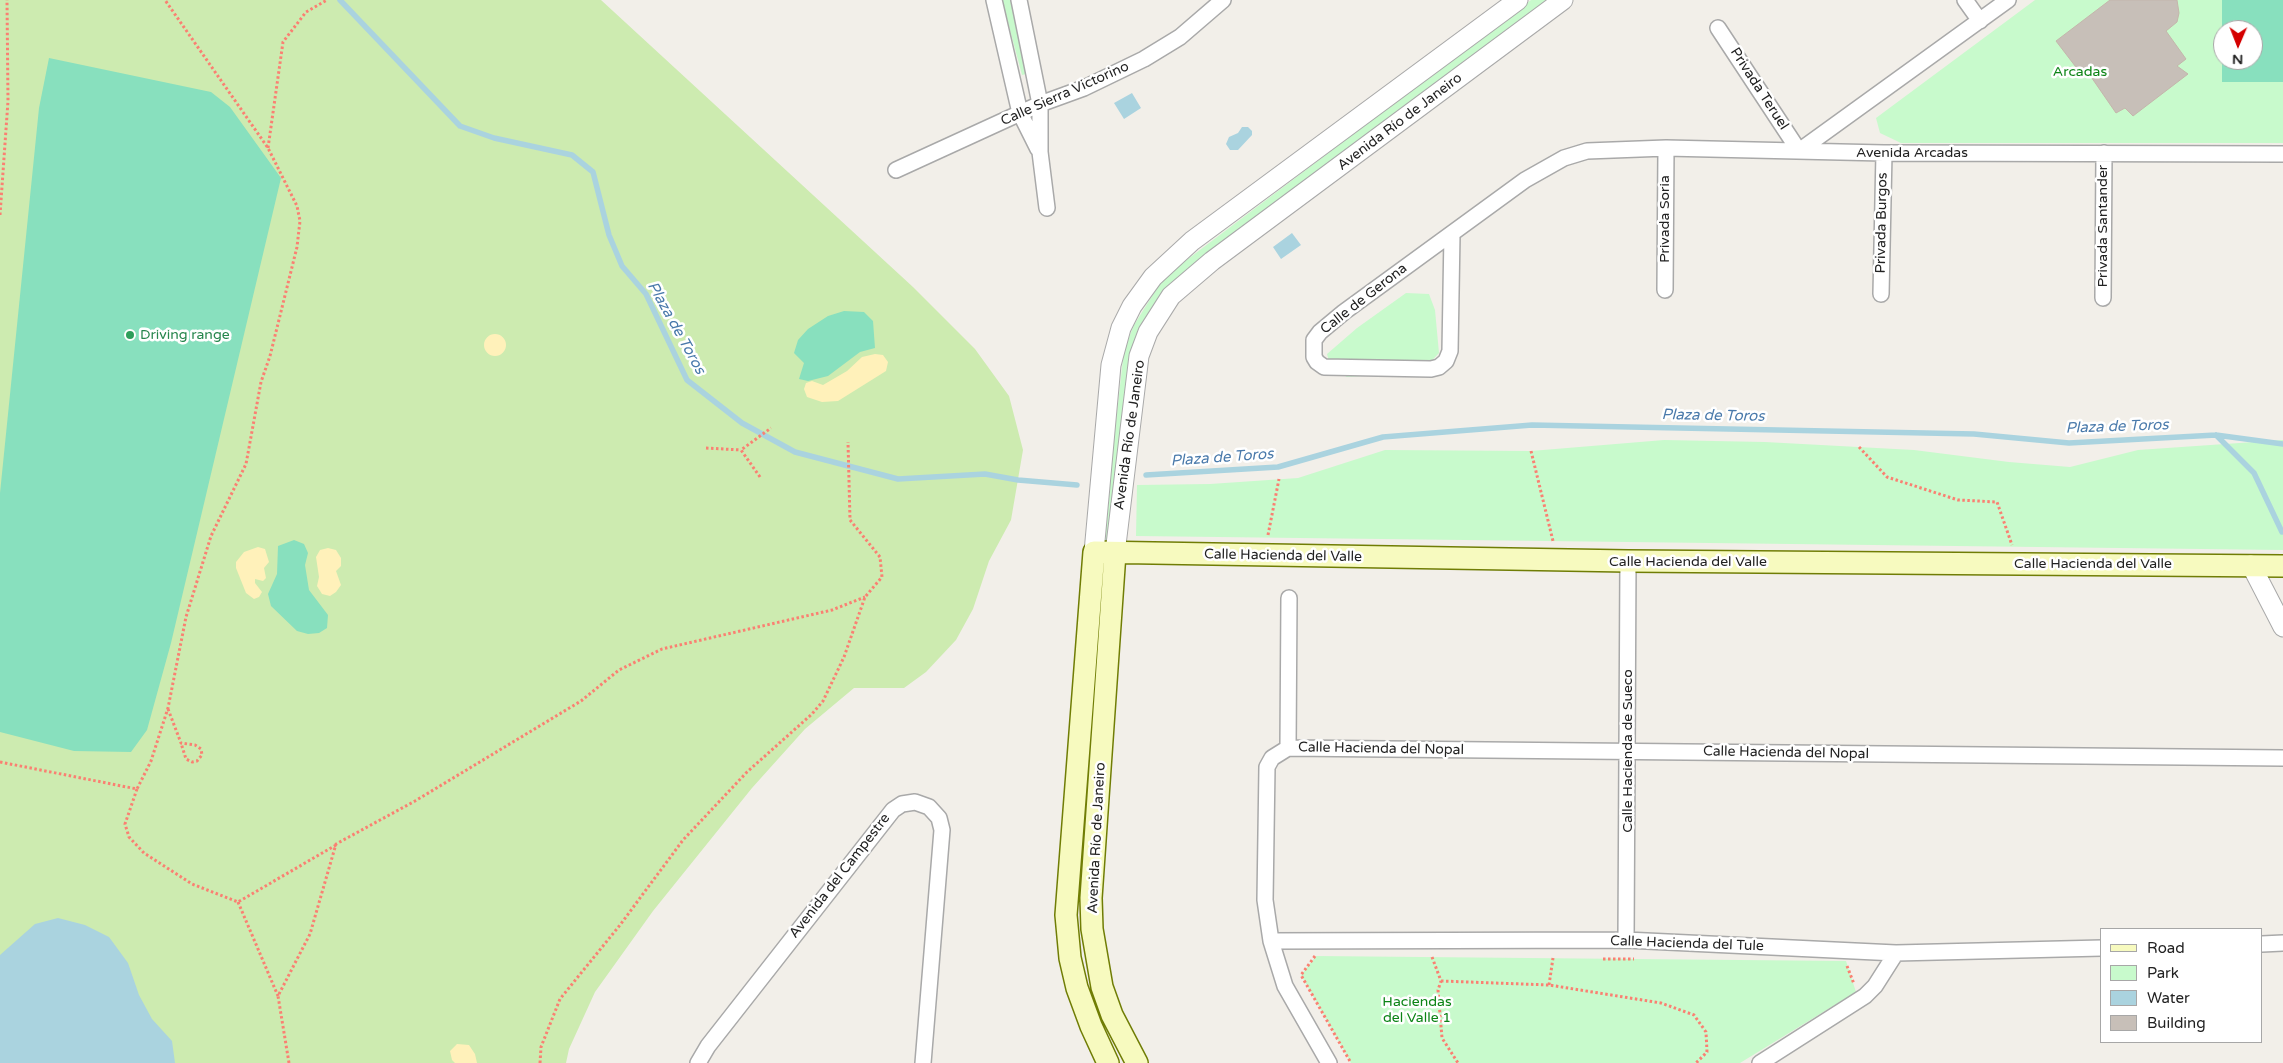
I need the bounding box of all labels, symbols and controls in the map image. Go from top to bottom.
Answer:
north arrow [2213,20,2263,70]
street label: Privada Teruel [1726,45,1792,133]
text: N [2232,51,2244,68]
street label: Calle Sierra Victorino [998,58,1132,130]
park label: Arcadas [2053,64,2107,80]
street label: Avenida Río de Janeiro [1334,70,1466,174]
street label: Avenida Arcadas [1856,145,1968,161]
street label: Privada Santander [2095,165,2111,287]
street label: Privada Burgos [1873,172,1891,274]
street label: Privada Soria [1657,175,1673,263]
street label: Calle de Gerona [1317,260,1411,338]
water label: Plaza de Toros [643,279,709,377]
place label: Driving range [140,327,230,343]
marker: Driving range [124,329,136,341]
street label: Avenida Río de Janeiro [1111,359,1149,511]
water label: Plaza de Toros [1661,406,1765,426]
water label: Plaza de Toros [2065,416,2169,438]
water label: Plaza de Toros [1170,445,1274,471]
street label: Calle Hacienda del Valle [1204,546,1362,566]
street label: Calle Hacienda del Valle [1609,554,1767,570]
street label: Calle Hacienda del Valle [2014,556,2172,572]
street label: Calle Hacienda de Sueco [1620,669,1636,833]
street label: Calle Hacienda del Nopal [1298,739,1464,759]
street label: Calle Hacienda del Nopal [1703,743,1869,763]
street label: Avenida Río de Janeiro [1085,762,1109,914]
street label: Avenida del Campestre [786,810,894,942]
legend [2100,928,2263,1043]
street label: Calle Hacienda del Tule [1610,933,1764,955]
text: Road [2147,939,2185,957]
text: Park [2147,964,2179,982]
text: Water [2147,989,2190,1007]
park label: Haciendas del Valle 1 [1382,994,1452,1026]
text: Building [2147,1014,2206,1032]

